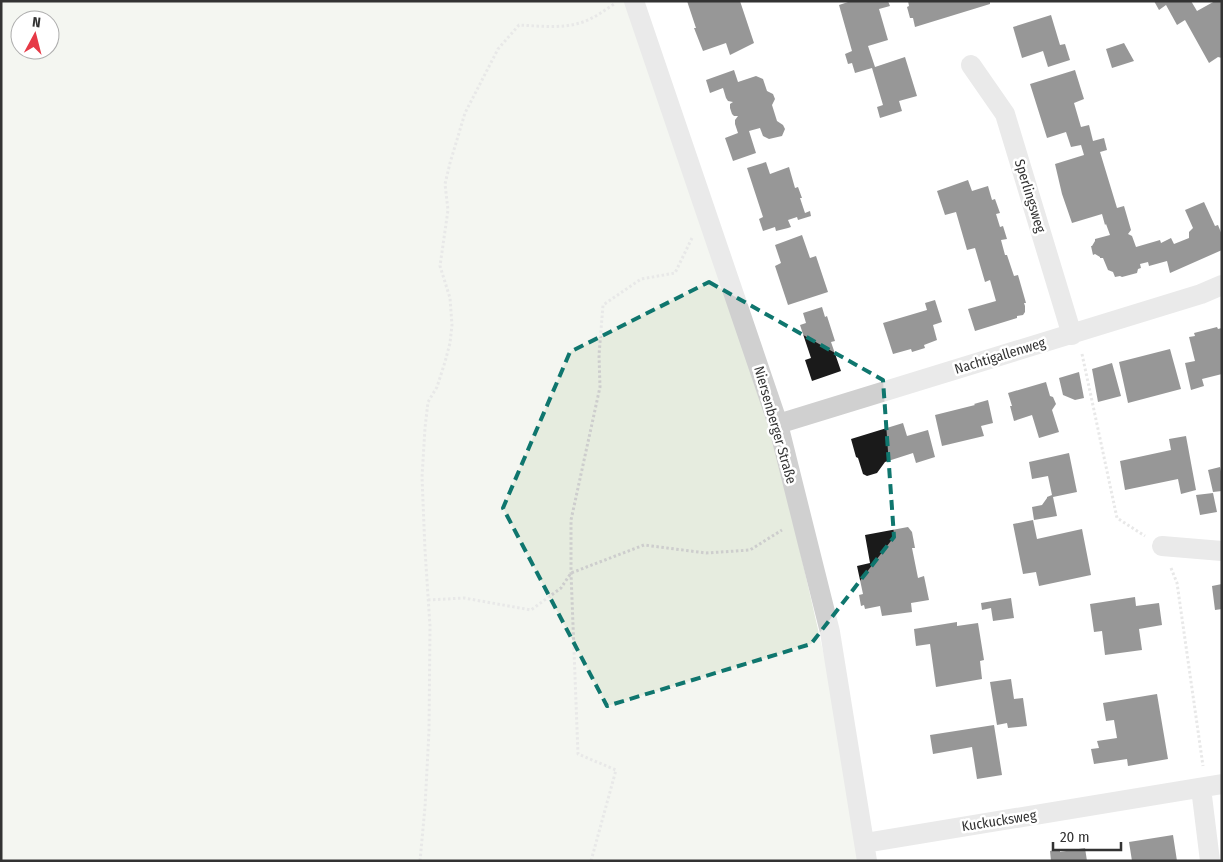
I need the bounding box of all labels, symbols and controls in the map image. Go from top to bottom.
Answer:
north arrow [10,10,60,60]
text: N [31,14,42,32]
street label: Sperlingsweg [1011,157,1049,235]
street label: Nachtigallenweg [952,334,1048,378]
street label: Niersenberger Straße [750,364,800,486]
street label: Kuckucksweg [960,807,1038,835]
scale bar [1053,820,1120,852]
text: 20 m [1060,828,1090,846]

